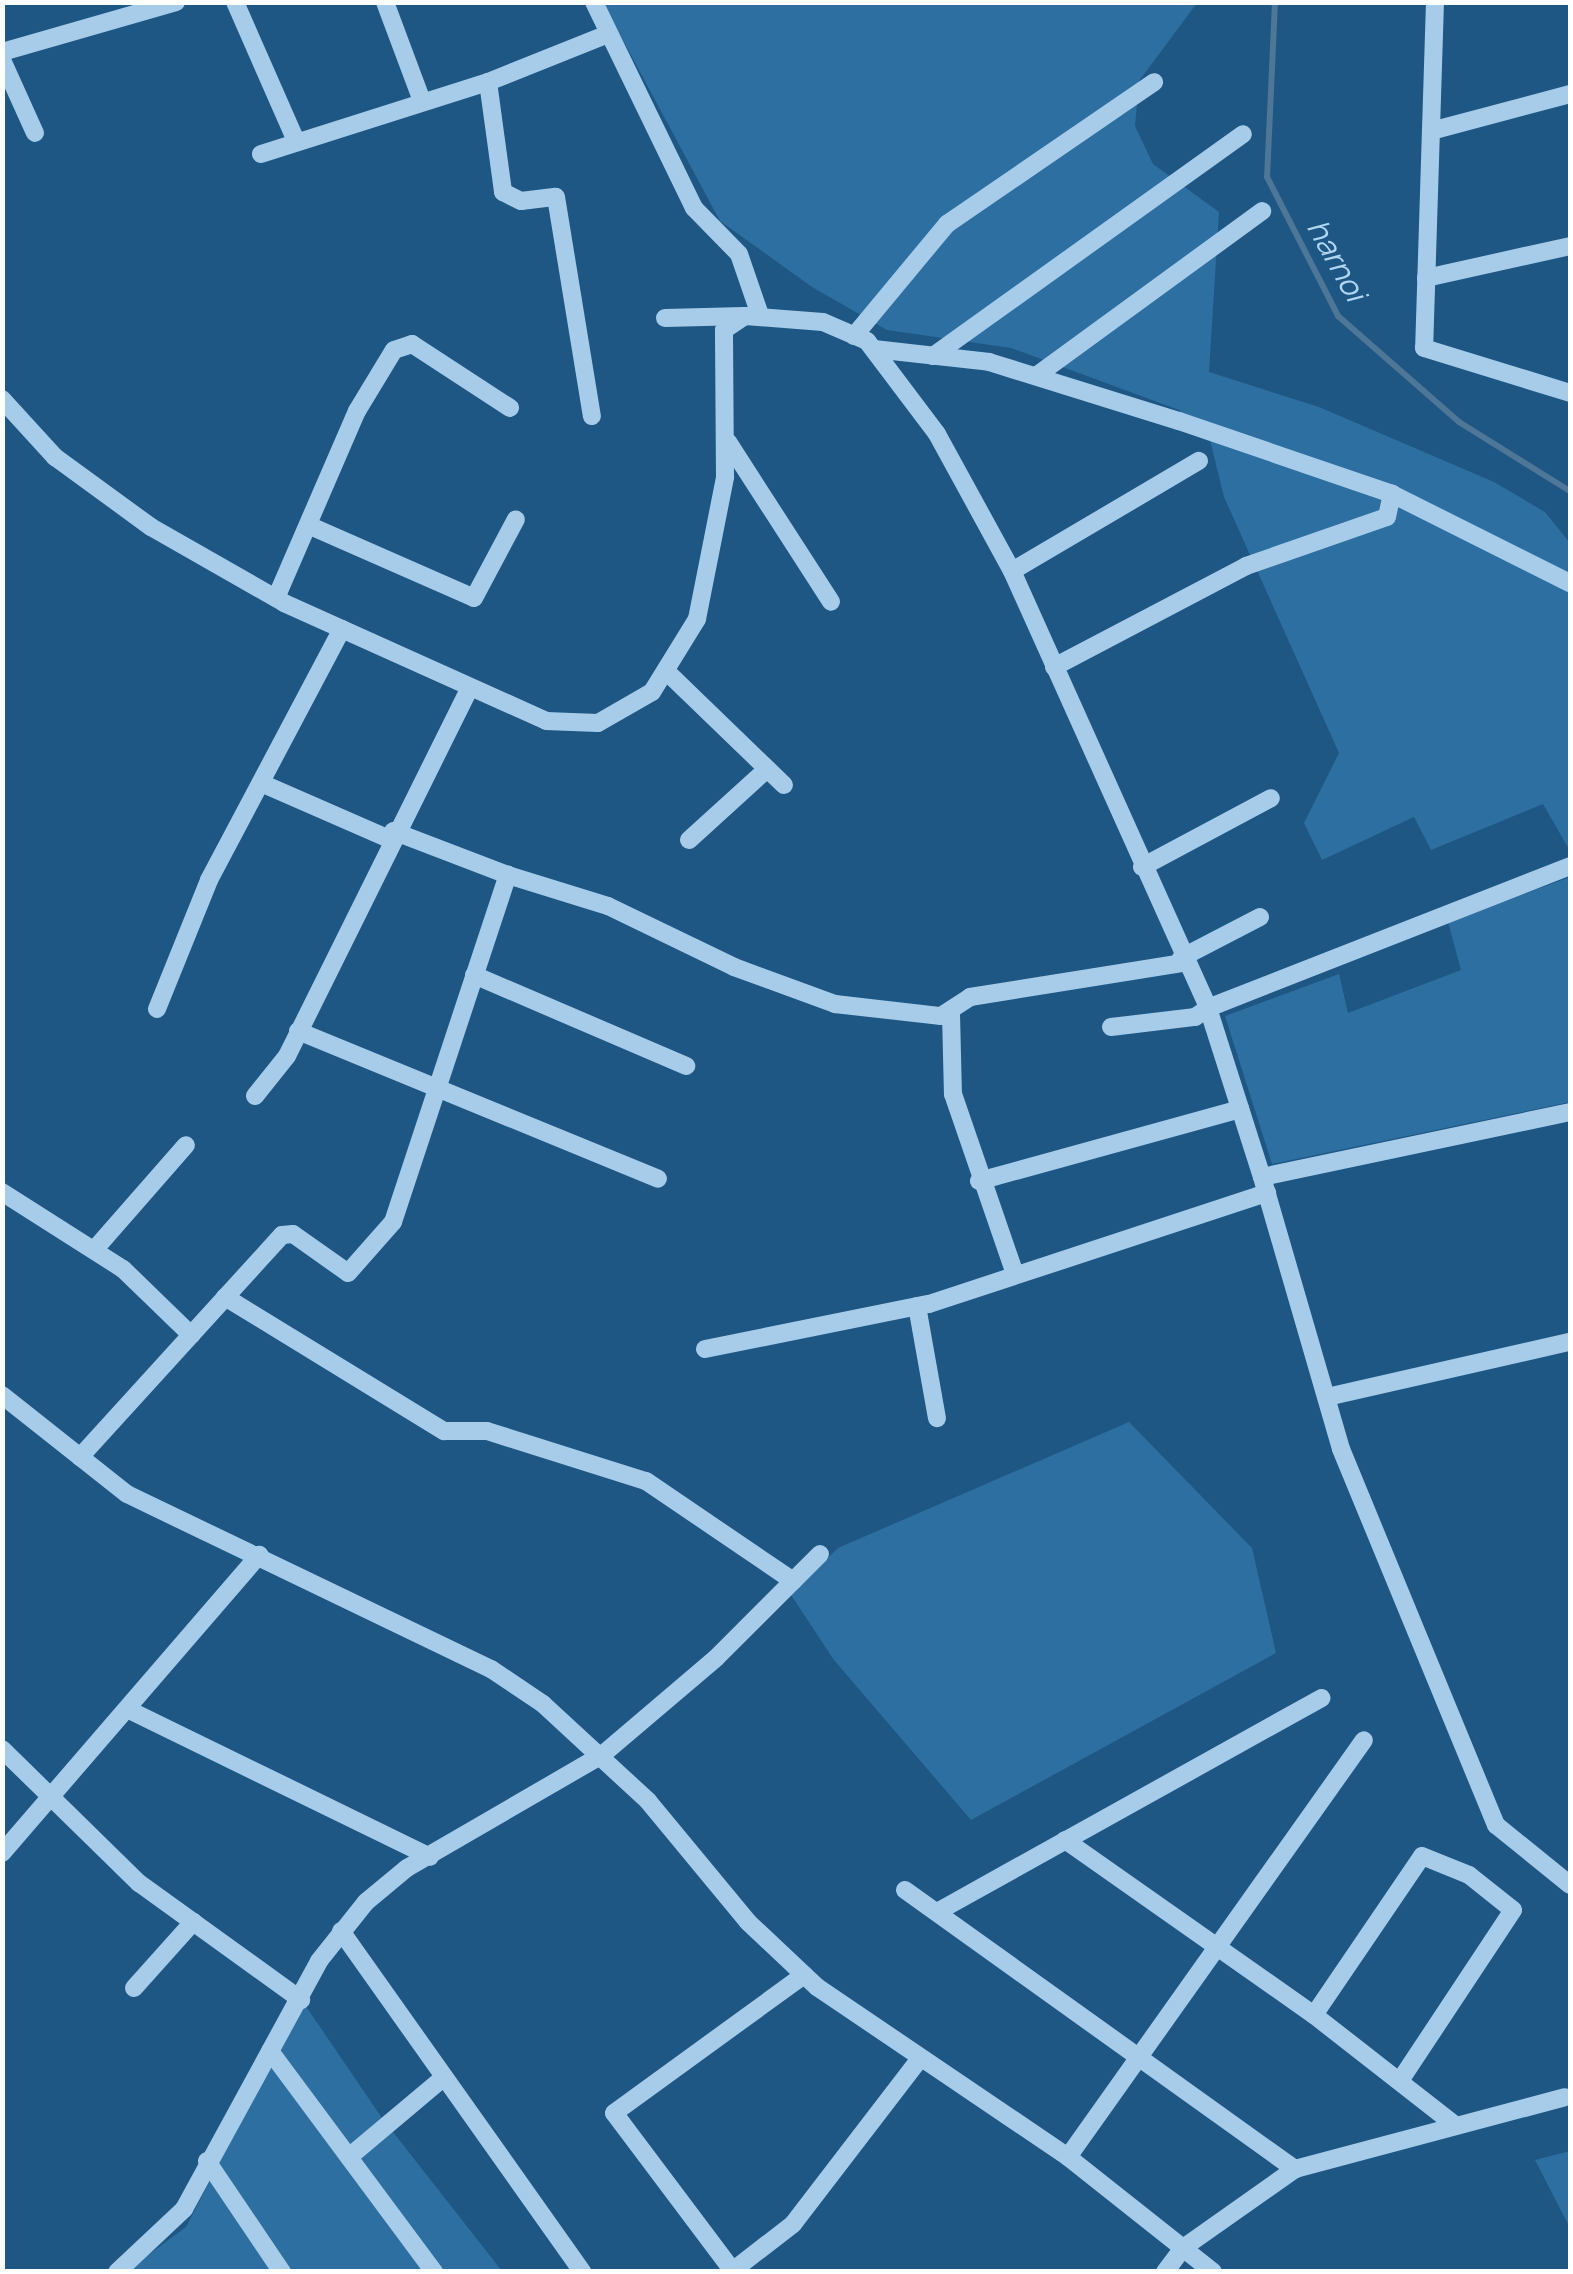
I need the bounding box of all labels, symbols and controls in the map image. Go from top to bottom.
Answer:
water label: harnoi [1300,213,1374,307]

